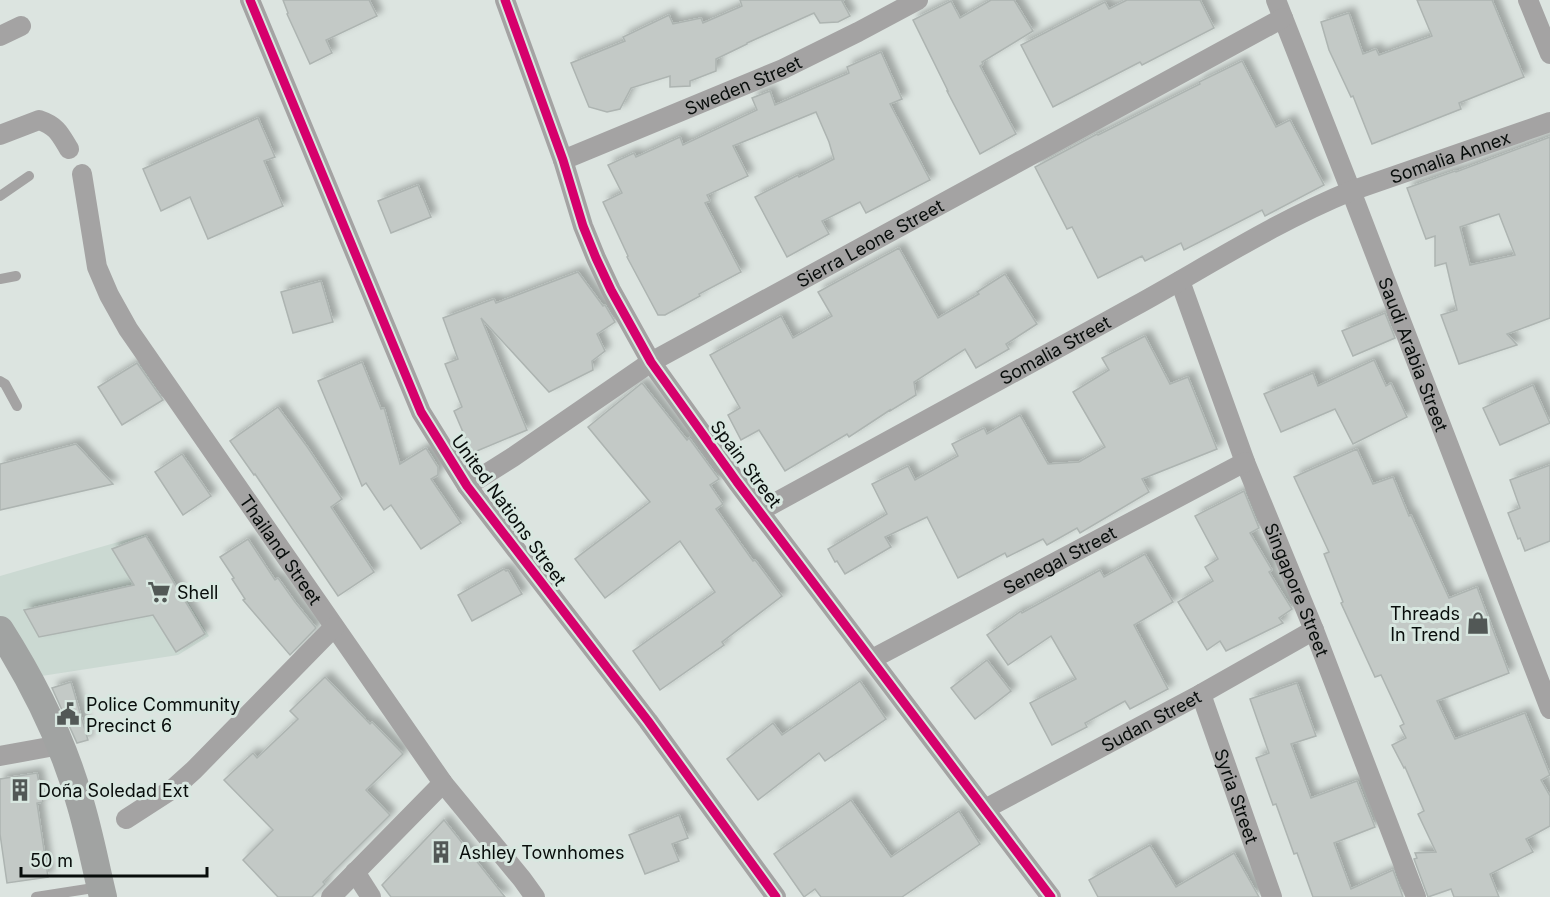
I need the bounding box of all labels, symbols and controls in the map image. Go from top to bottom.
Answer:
street label: Sweden Street [682,51,805,119]
street label: Somalia Annex [1387,126,1513,187]
street label: Sierra Leone Street [793,194,947,291]
street label: Saudi Arabia Street [1375,274,1453,434]
street label: Somalia Street [996,311,1114,388]
street label: Spain Street [706,416,786,512]
street label: United Nations Street [447,430,571,590]
street label: Thailand Street [236,491,326,608]
street label: Singapore Street [1261,519,1334,659]
street label: Senegal Street [999,522,1120,598]
supermarket icon: Shell [146,579,172,605]
place label: Shell [177,582,218,603]
place label: Threads In Trend [1390,603,1460,645]
shop icon: Threads In Trend [1465,610,1491,636]
street label: Sudan Street [1098,686,1204,756]
place label: Police Community Precinct 6 [86,694,240,736]
public building icon: Police Community Precinct 6 [55,701,81,727]
street label: Syria Street [1210,746,1263,846]
building icon: Doña Soledad Ext [7,777,33,803]
place label: Doña Soledad Ext [38,780,189,801]
building icon: Ashley Townhomes [428,839,454,865]
scale bar [21,840,207,878]
place label: Ashley Townhomes [459,842,625,863]
text: 50 m [30,850,73,871]

